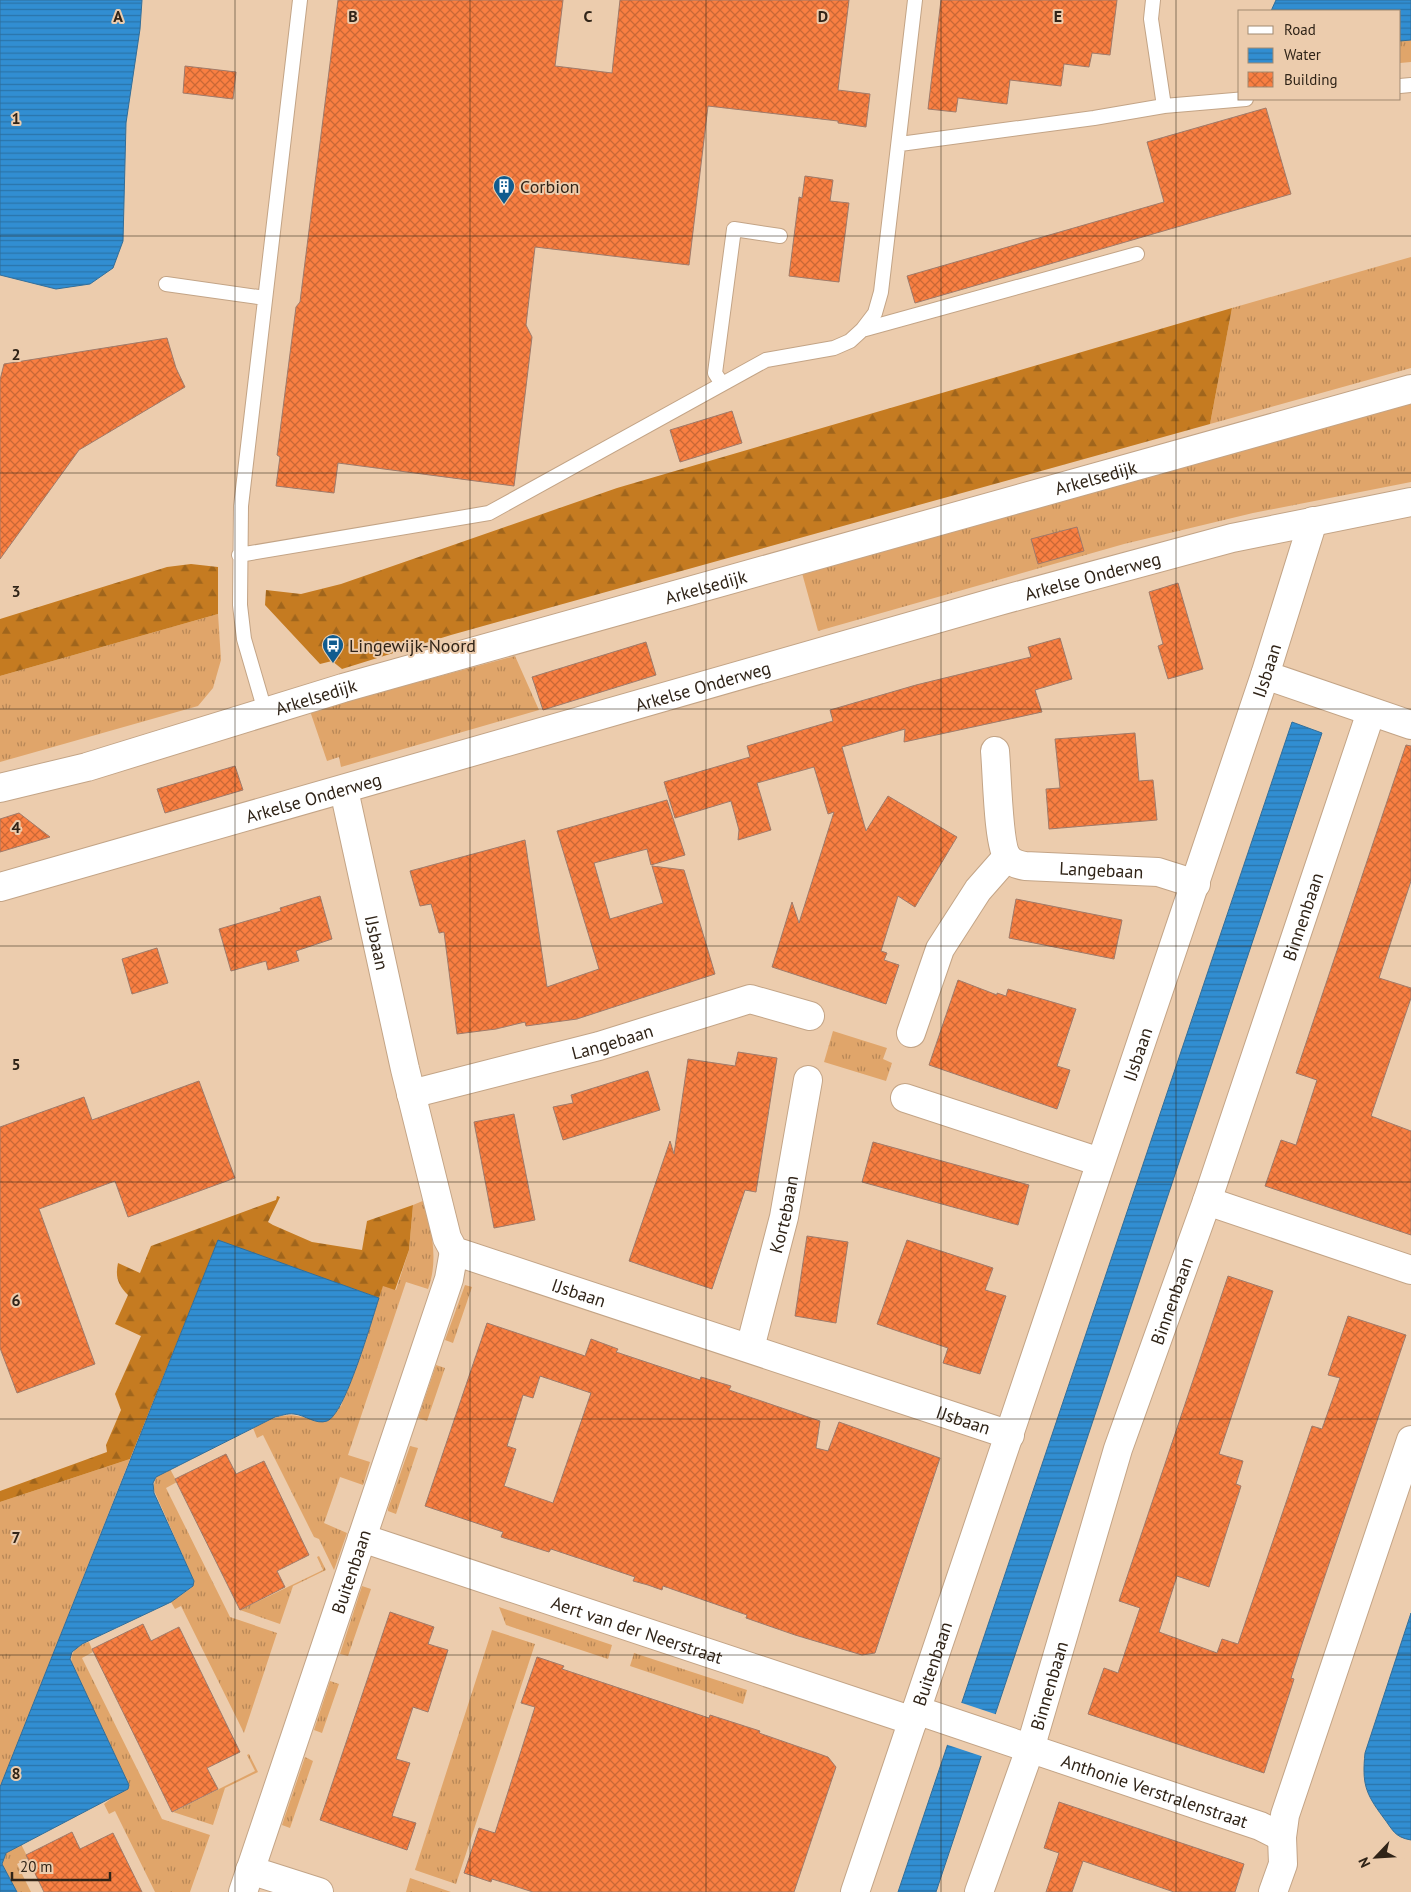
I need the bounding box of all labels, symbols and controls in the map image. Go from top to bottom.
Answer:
text: A [113,6,123,26]
text: B [348,6,358,26]
text: C [584,6,593,26]
text: D [818,6,828,26]
text: E [1054,6,1062,26]
legend [1238,10,1401,100]
text: Road [1284,20,1316,39]
text: Water [1284,45,1321,64]
text: Building [1284,70,1338,89]
text: 1 [11,108,21,128]
building icon: Corbion [492,174,516,205]
place label: Corbion [520,175,579,198]
text: 2 [11,344,21,364]
street label: Arkelsedijk [1052,455,1140,500]
street label: Arkelse Onderweg [1022,546,1163,605]
street label: Arkelsedijk [662,564,750,609]
text: 3 [11,581,21,601]
bus stop icon: Lingewijk-Noord [321,633,345,664]
place label: Lingewijk-Noord [349,634,476,657]
street label: IJsbaan [1247,640,1286,700]
street label: Arkelse Onderweg [632,656,773,716]
street label: Arkelsedijk [272,673,360,720]
street label: Arkelse Onderweg [243,767,384,828]
text: 4 [11,817,21,837]
street label: Langebaan [1059,856,1144,883]
street label: Binnenbaan [1277,869,1328,964]
street label: IJsbaan [360,913,394,972]
street label: Langebaan [569,1018,656,1064]
street label: IJsbaan [1117,1024,1157,1084]
text: 5 [11,1054,21,1074]
street label: Kortebaan [764,1173,803,1256]
street label: Binnenbaan [1145,1254,1197,1348]
street label: IJsbaan [549,1273,609,1312]
text: 6 [11,1290,21,1310]
street label: IJsbaan [933,1400,993,1439]
text: 7 [11,1527,21,1547]
street label: Buitenbaan [326,1527,375,1617]
street label: Aert van der Neerstraat [549,1590,726,1669]
street label: Buitenbaan [907,1619,957,1709]
street label: Binnenbaan [1025,1638,1073,1733]
street label: Anthonie Verstralenstraat [1059,1748,1251,1833]
text: 8 [11,1763,21,1783]
north arrow [1351,1832,1401,1882]
scale bar [12,1850,110,1882]
text: N [1354,1855,1374,1870]
text: 20 m [20,1857,53,1876]

